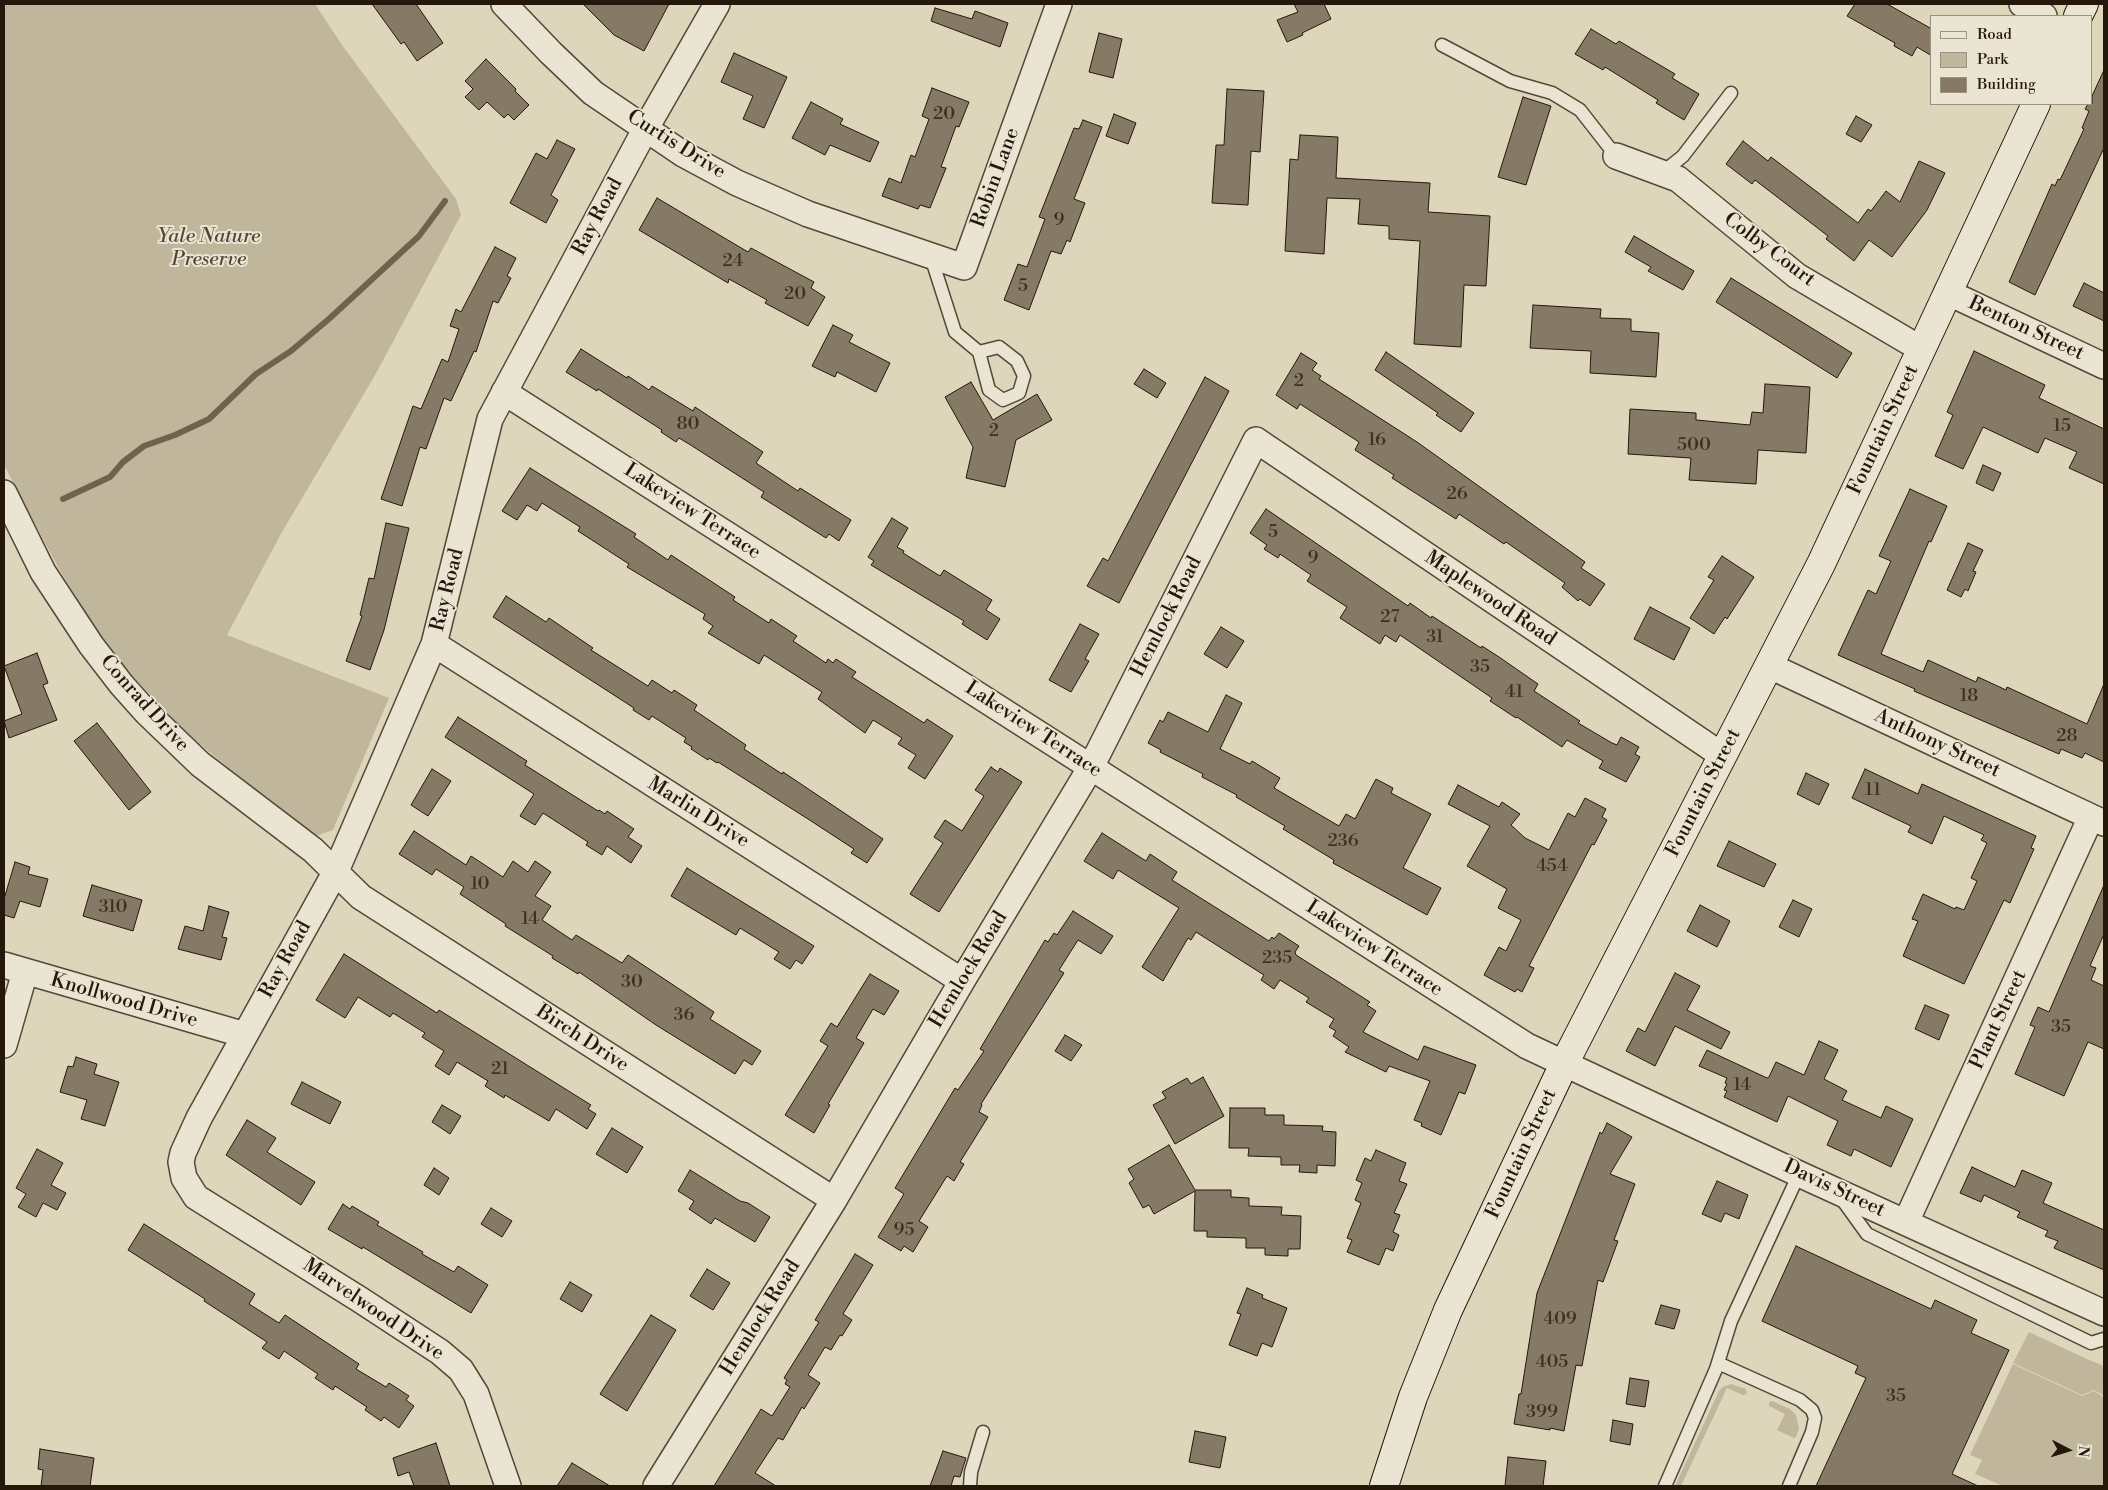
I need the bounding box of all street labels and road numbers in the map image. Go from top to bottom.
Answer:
street label: Curtis Drive [622,105,730,185]
street label: Robin Lane [967,125,1025,231]
street label: Ray Road [568,174,628,260]
street label: Colby Court [1718,208,1820,292]
street label: Benton Street [1965,292,2087,366]
street label: Fountain Street [1843,361,1925,499]
street label: Lakeview Terrace [619,459,765,565]
street label: Ray Road [426,546,470,634]
street label: Maplewood Road [1420,546,1560,652]
street label: Hemlock Road [1126,553,1208,681]
street label: Conrad Drive [94,651,194,757]
street label: Lakeview Terrace [960,677,1106,783]
street label: Anthony Street [1870,704,2004,784]
street label: Fountain Street [1661,725,1747,861]
street label: Marlin Drive [643,772,753,854]
street label: Lakeview Terrace [1301,896,1447,1002]
street label: Hemlock Road [925,907,1013,1033]
street label: Ray Road [255,917,317,1003]
street label: Plant Street [1965,966,2033,1074]
street label: Knollwood Drive [48,969,200,1033]
street label: Birch Drive [531,1000,633,1078]
street label: Fountain Street [1481,1085,1563,1223]
street label: Davis Street [1779,1155,1889,1223]
street label: Marvelwood Drive [298,1254,448,1366]
street label: Hemlock Road [716,1256,806,1380]

